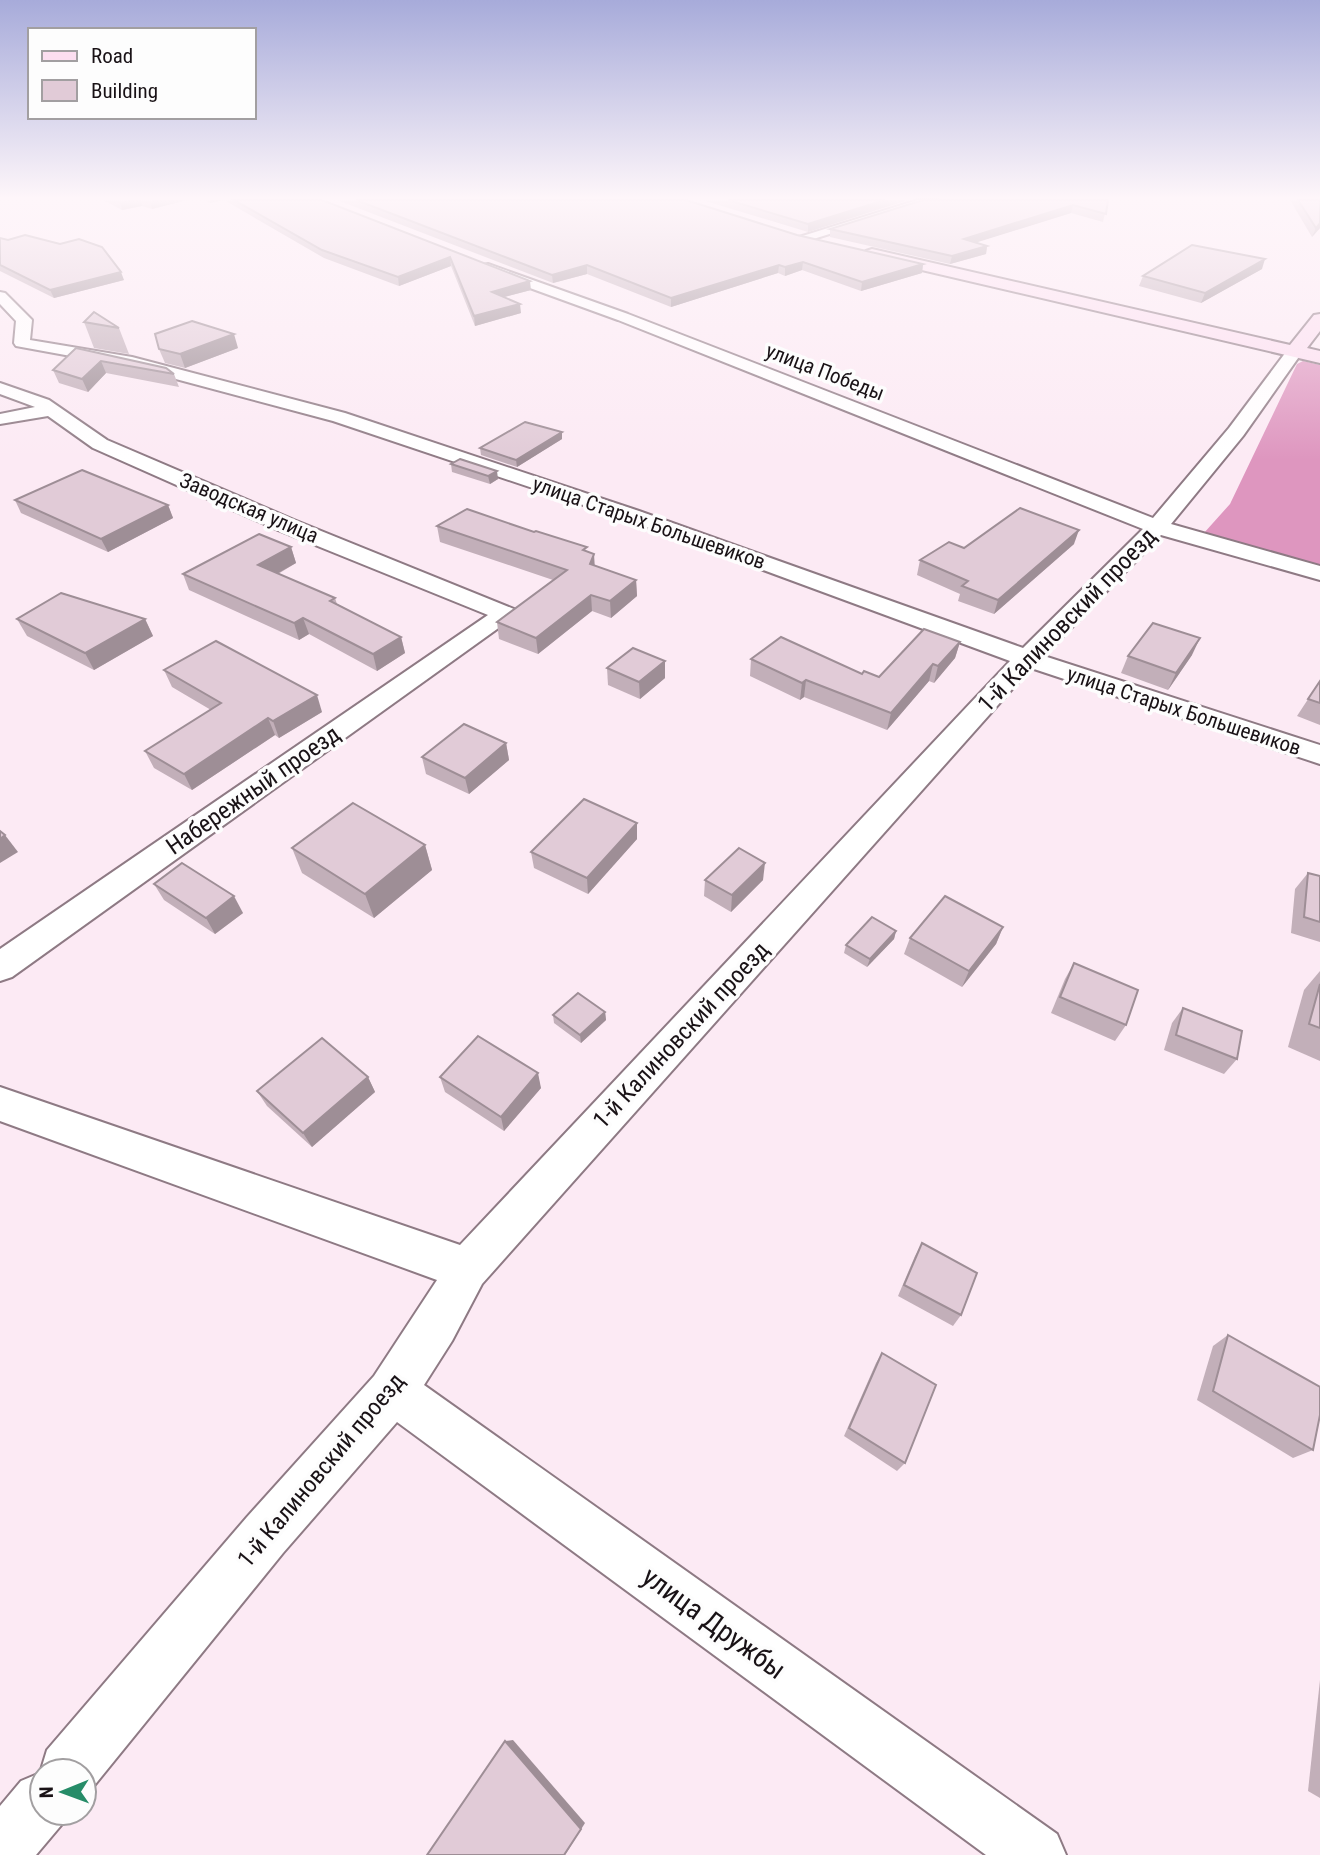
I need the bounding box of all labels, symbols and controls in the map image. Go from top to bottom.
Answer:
legend [28,28,256,119]
text: Road [91,44,133,68]
text: Building [91,79,158,103]
street label: улица Победы [762,338,888,406]
street label: Заводская улица [176,468,322,548]
street label: улица Старых Большевиков [529,472,769,574]
street label: 1-й Калиновский проезд [972,522,1162,718]
street label: улица Старых Большевиков [1064,662,1304,760]
street label: Набережный проезд [161,720,345,860]
street label: 1-й Калиновский проезд [587,936,775,1134]
street label: 1-й Калиновский проезд [232,1367,410,1573]
street label: улица Дружбы [636,1560,792,1686]
north arrow [28,1757,98,1827]
text: N [35,1786,58,1798]

